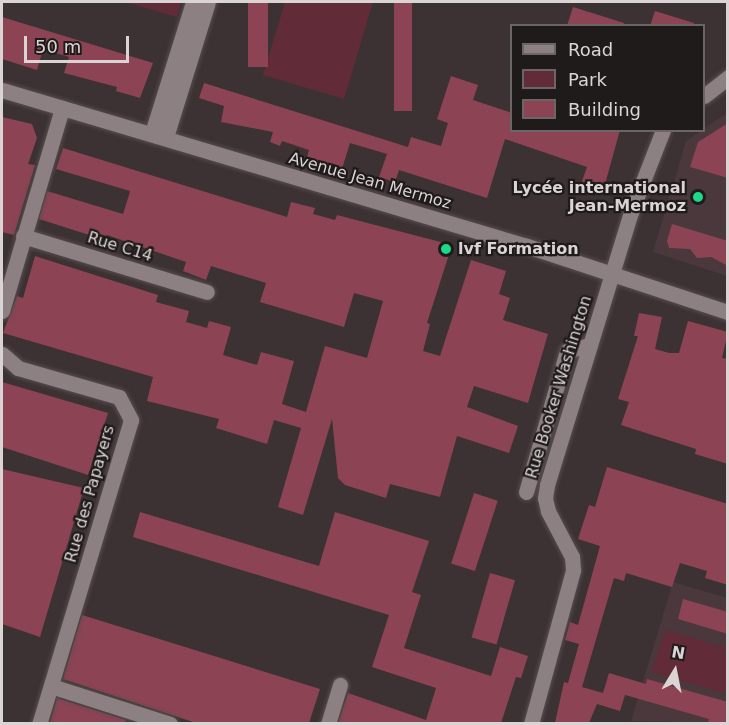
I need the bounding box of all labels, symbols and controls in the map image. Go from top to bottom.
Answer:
scale bar [27,24,132,62]
legend [510,24,705,132]
text: 50 m [35,36,81,57]
text: Road [568,39,613,60]
text: Park [568,69,607,90]
text: Building [568,99,641,120]
street label: Avenue Jean Mermoz [287,149,453,213]
place label: Lycée international Jean-Mermoz [512,178,686,216]
marker: Lycée international Jean-Mermoz [691,190,705,204]
street label: Rue C14 [85,228,155,266]
place label: lvf Formation [458,239,579,259]
marker: lvf Formation [439,242,453,256]
street label: Rue Booker Washington [522,293,596,481]
street label: Rue des Papayers [61,423,119,565]
north arrow [645,641,705,701]
text: N [670,642,686,663]

